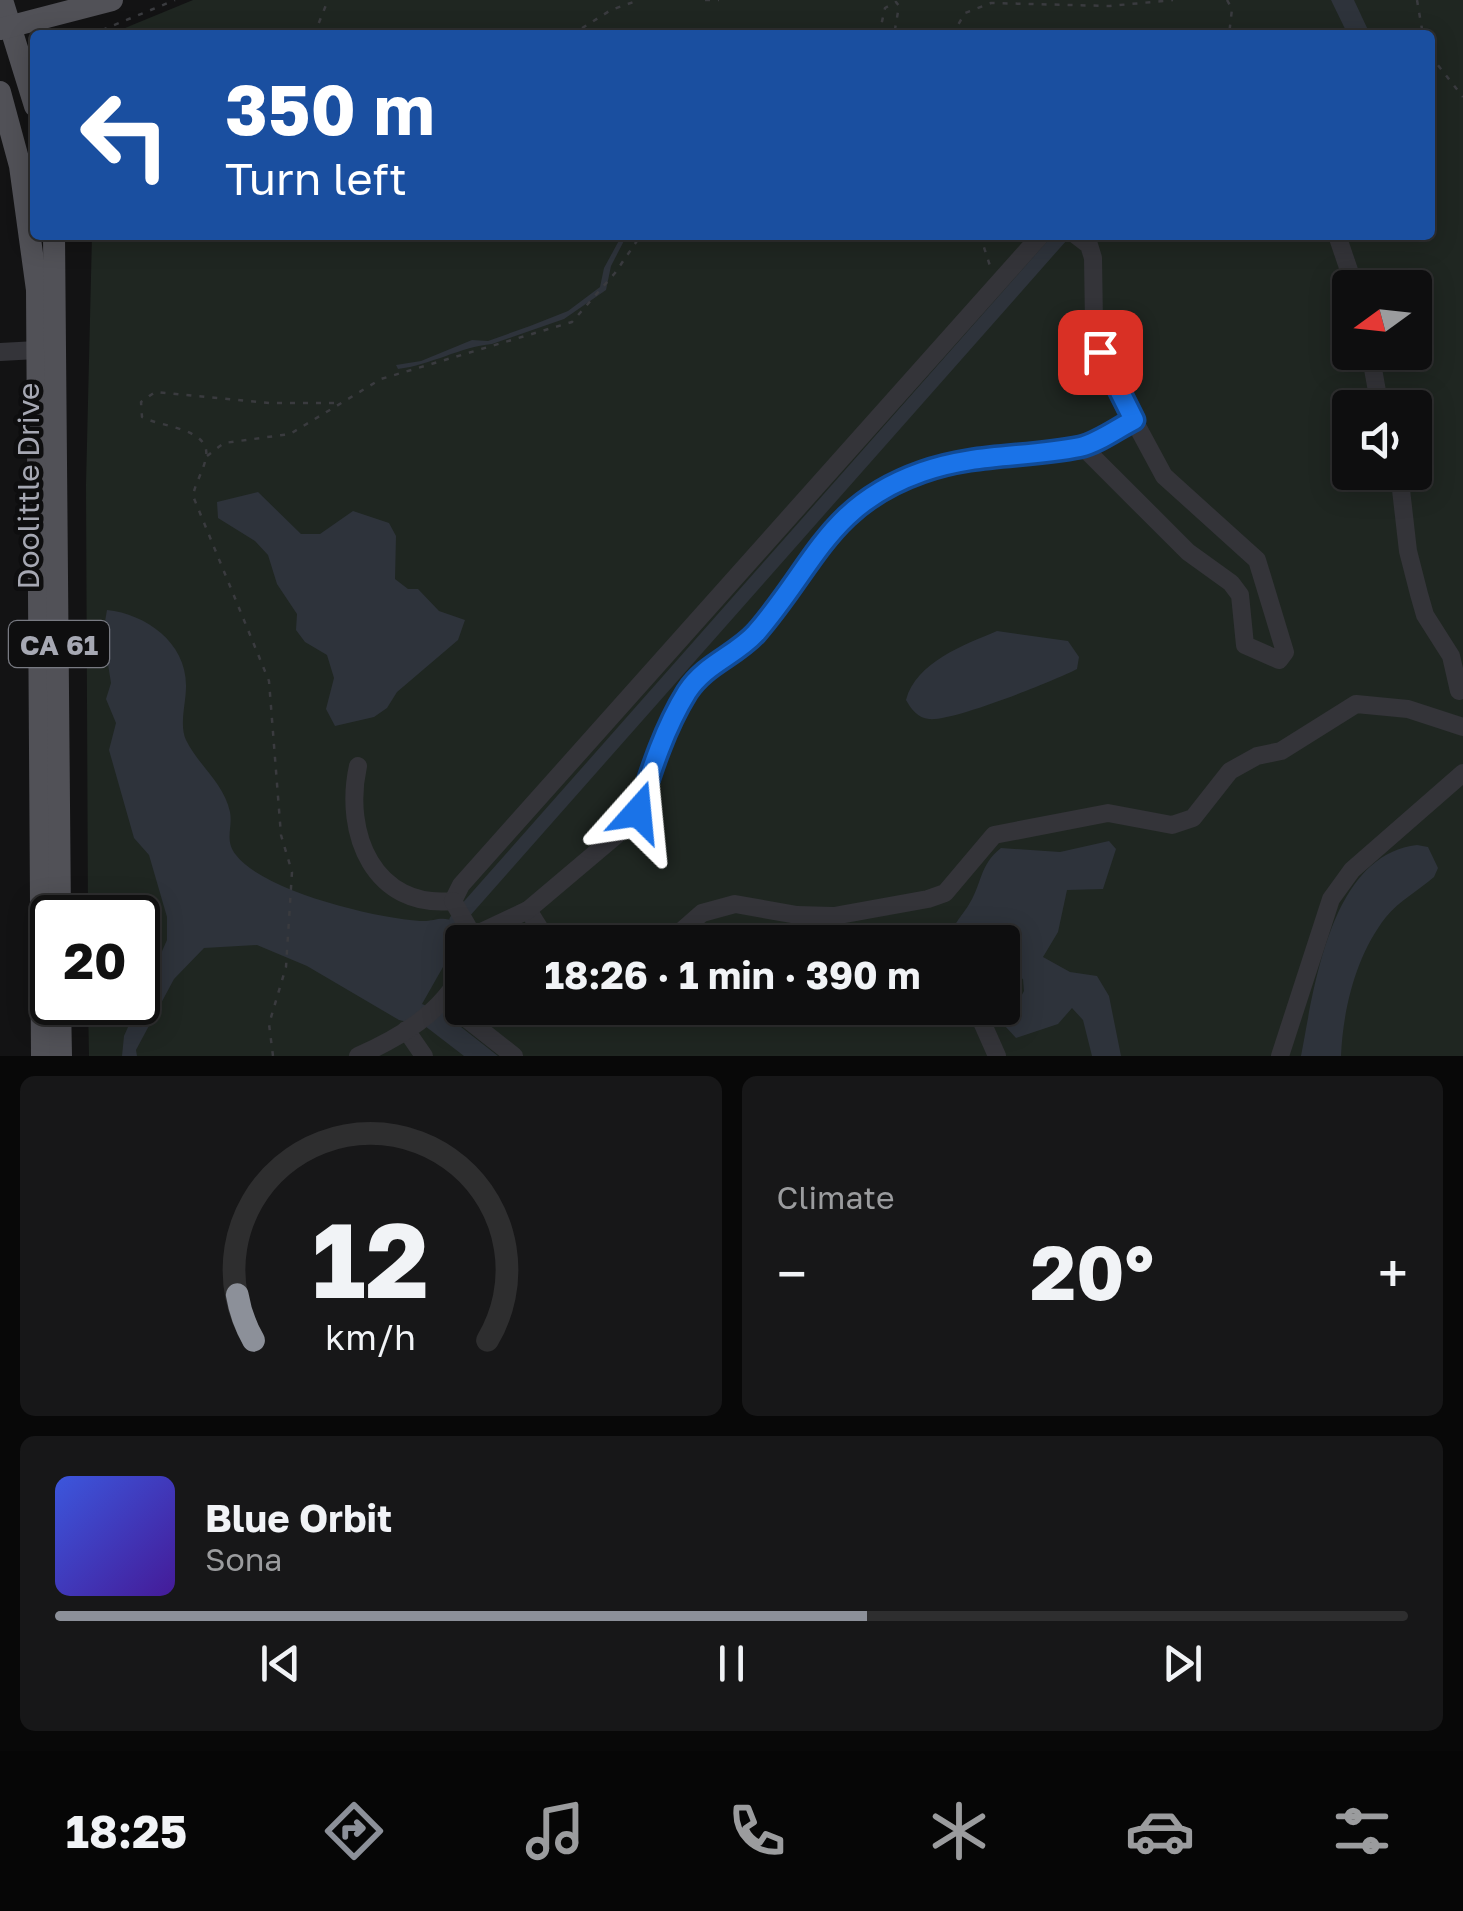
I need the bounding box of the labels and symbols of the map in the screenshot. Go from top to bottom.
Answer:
north arrow [1332,270,1432,370]
pin [1058,310,1143,395]
street label: Doolittle Drive [10,383,46,589]
road number: CA 61 [9,621,109,667]
position arrow [586,760,690,864]
speed limit sign: 20 [30,895,160,1025]

